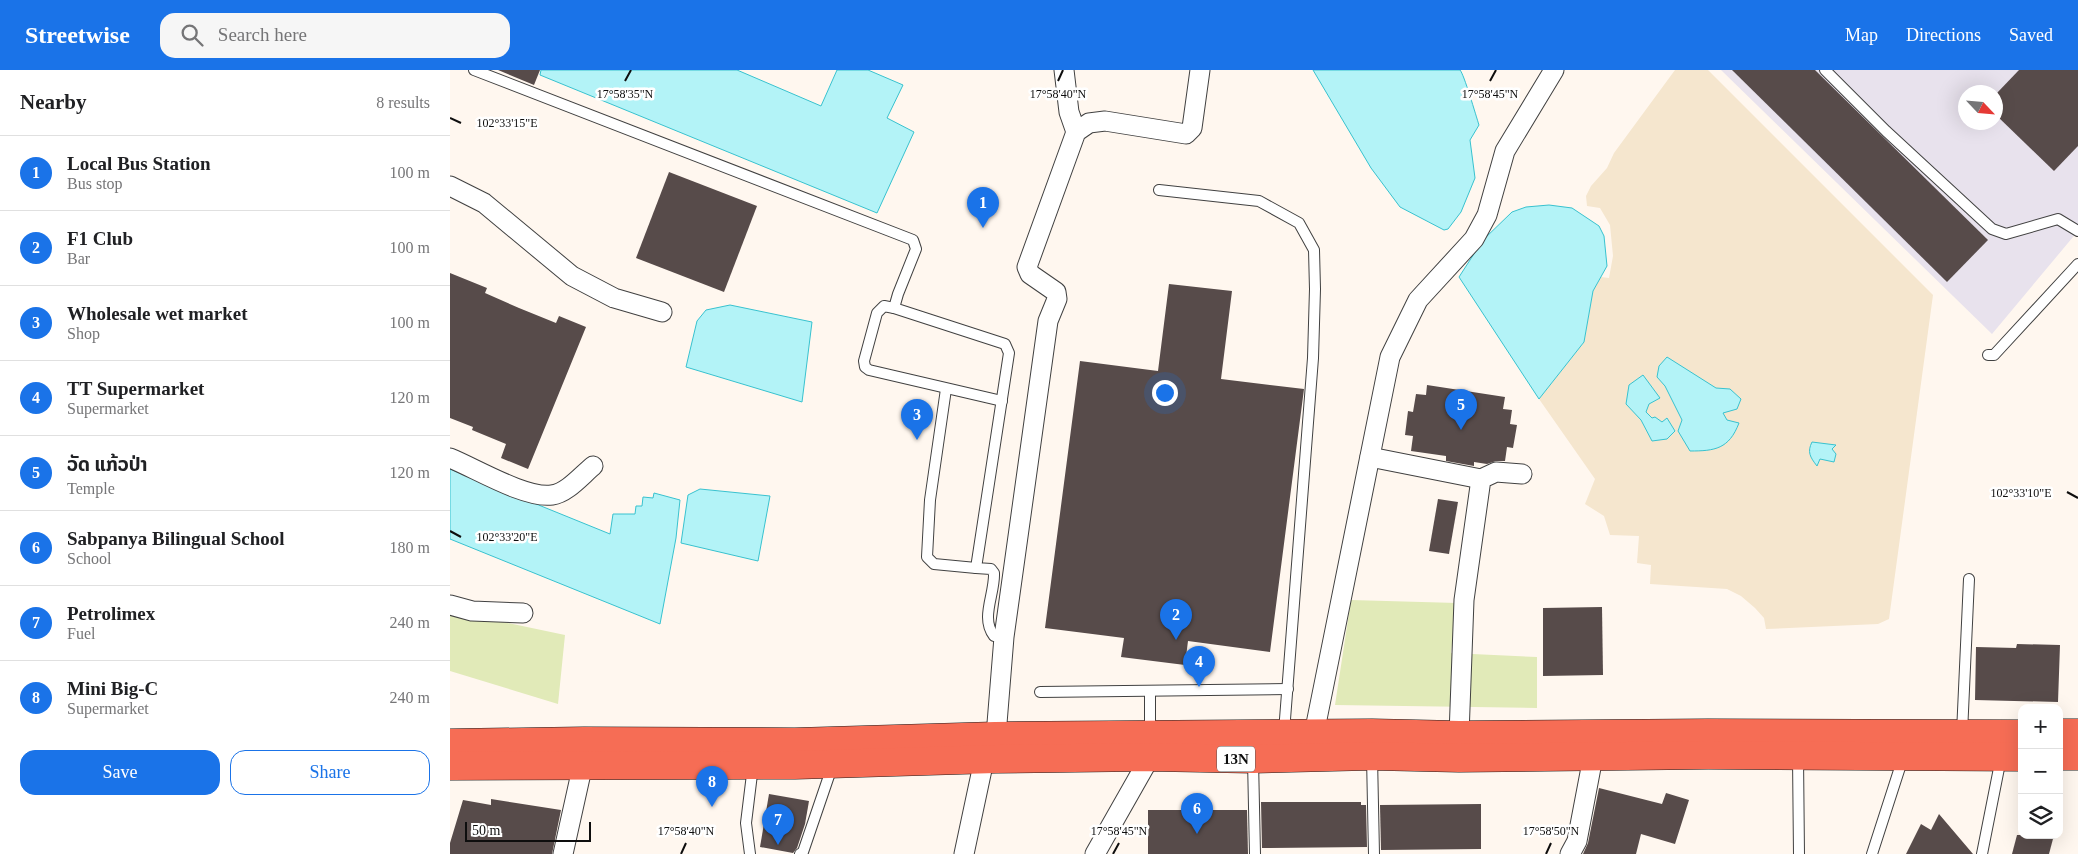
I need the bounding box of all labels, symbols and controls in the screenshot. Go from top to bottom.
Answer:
search box [160,13,510,58]
icon: search [178,21,206,49]
text: Streetwise [25,22,130,48]
text: Search here [218,24,307,45]
text: Map [1845,25,1878,45]
text: Directions [1906,25,1981,45]
text: Saved [2009,25,2053,45]
north arrow [1958,85,2003,130]
text: 17°58'35"N [597,87,654,101]
text: 17°58'40"N [1030,87,1087,101]
text: 17°58'45"N [1462,87,1519,101]
text: Nearby [20,90,87,114]
text: 8 results [376,94,430,111]
text: 102°33'15"E [476,116,538,130]
text: Local Bus Station [67,153,211,174]
text: 1 [32,164,40,181]
text: 100 m [390,164,430,181]
text: Bus stop [67,175,123,192]
pin: 1 [967,187,999,228]
text: F1 Club [67,228,133,249]
text: 2 [32,239,40,256]
text: 100 m [390,239,430,256]
text: Bar [67,250,90,267]
text: Wholesale wet market [67,303,247,324]
text: 3 [32,314,40,331]
text: 100 m [390,314,430,331]
text: Shop [67,325,100,342]
text: TT Supermarket [67,378,204,399]
your location [1152,380,1178,406]
text: 4 [32,389,40,406]
text: 120 m [390,389,430,406]
pin: 5 [1445,389,1477,430]
pin: 3 [901,399,933,440]
text: Supermarket [67,400,149,417]
text: ວັດ ແກ້ວປ່າ [67,454,147,475]
text: 5 [32,464,40,481]
text: 120 m [390,464,430,481]
text: Temple [67,480,115,497]
text: 102°33'10"E [1990,486,2052,500]
text: Sabpanya Bilingual School [67,528,285,549]
text: 102°33'20"E [476,530,538,544]
text: 6 [32,539,40,556]
text: 180 m [390,539,430,556]
text: School [67,550,111,567]
pin: 2 [1160,599,1192,640]
text: Petrolimex [67,603,155,624]
text: 7 [32,614,40,631]
text: 240 m [390,614,430,631]
text: Fuel [67,625,95,642]
pin: 4 [1183,646,1215,687]
text: Mini Big-C [67,678,158,699]
text: 8 [32,689,40,706]
text: 240 m [390,689,430,706]
text: Supermarket [67,700,149,717]
map controls [2018,704,2063,839]
button: + [2018,704,2063,749]
road number: 13N [1217,746,1255,772]
button: − [2018,749,2063,794]
button: Save [20,750,220,795]
button: Share [230,750,430,795]
pin: 8 [696,766,728,807]
pin: 6 [1181,793,1213,834]
button: layers [2018,794,2063,839]
pin: 7 [762,804,794,845]
scale bar [465,819,591,842]
text: 50 m [472,823,500,838]
text: 17°58'40"N [658,824,715,838]
text: 17°58'45"N [1091,824,1148,838]
text: 17°58'50"N [1523,824,1580,838]

